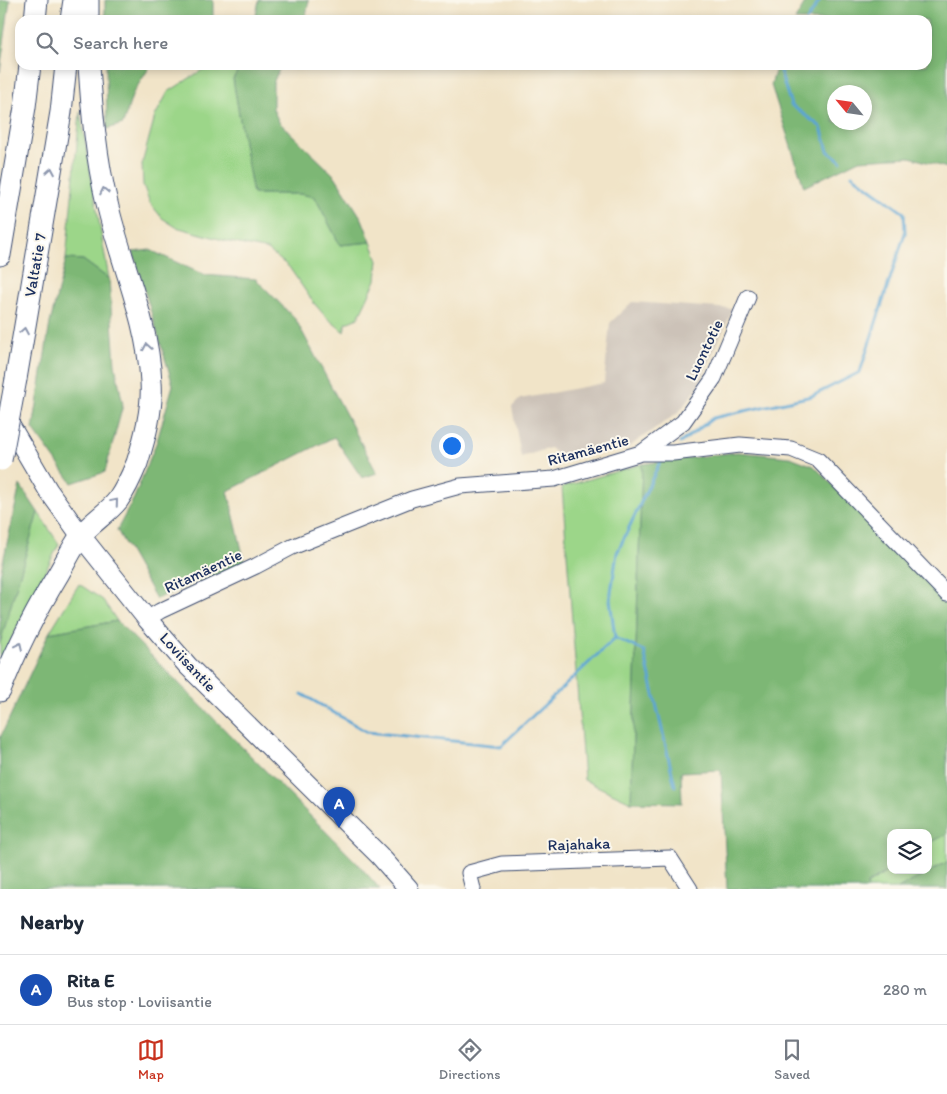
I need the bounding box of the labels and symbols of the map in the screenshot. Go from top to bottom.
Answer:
north arrow [827,85,872,130]
one-way arrow [45,167,55,175]
one-way arrow [99,186,110,195]
street label: Valtatie 7 [20,231,50,299]
street label: Luontotie [681,316,727,384]
one-way arrow [18,327,28,336]
one-way arrow [143,343,153,352]
street label: Ritamäentie [545,430,631,470]
your location [439,433,465,459]
one-way arrow [109,499,117,508]
street label: Ritamäentie [161,545,245,597]
street label: Loviisantie [156,628,220,696]
one-way arrow [12,642,23,651]
pin: A [323,787,355,828]
street label: Rajahaka [547,833,611,855]

